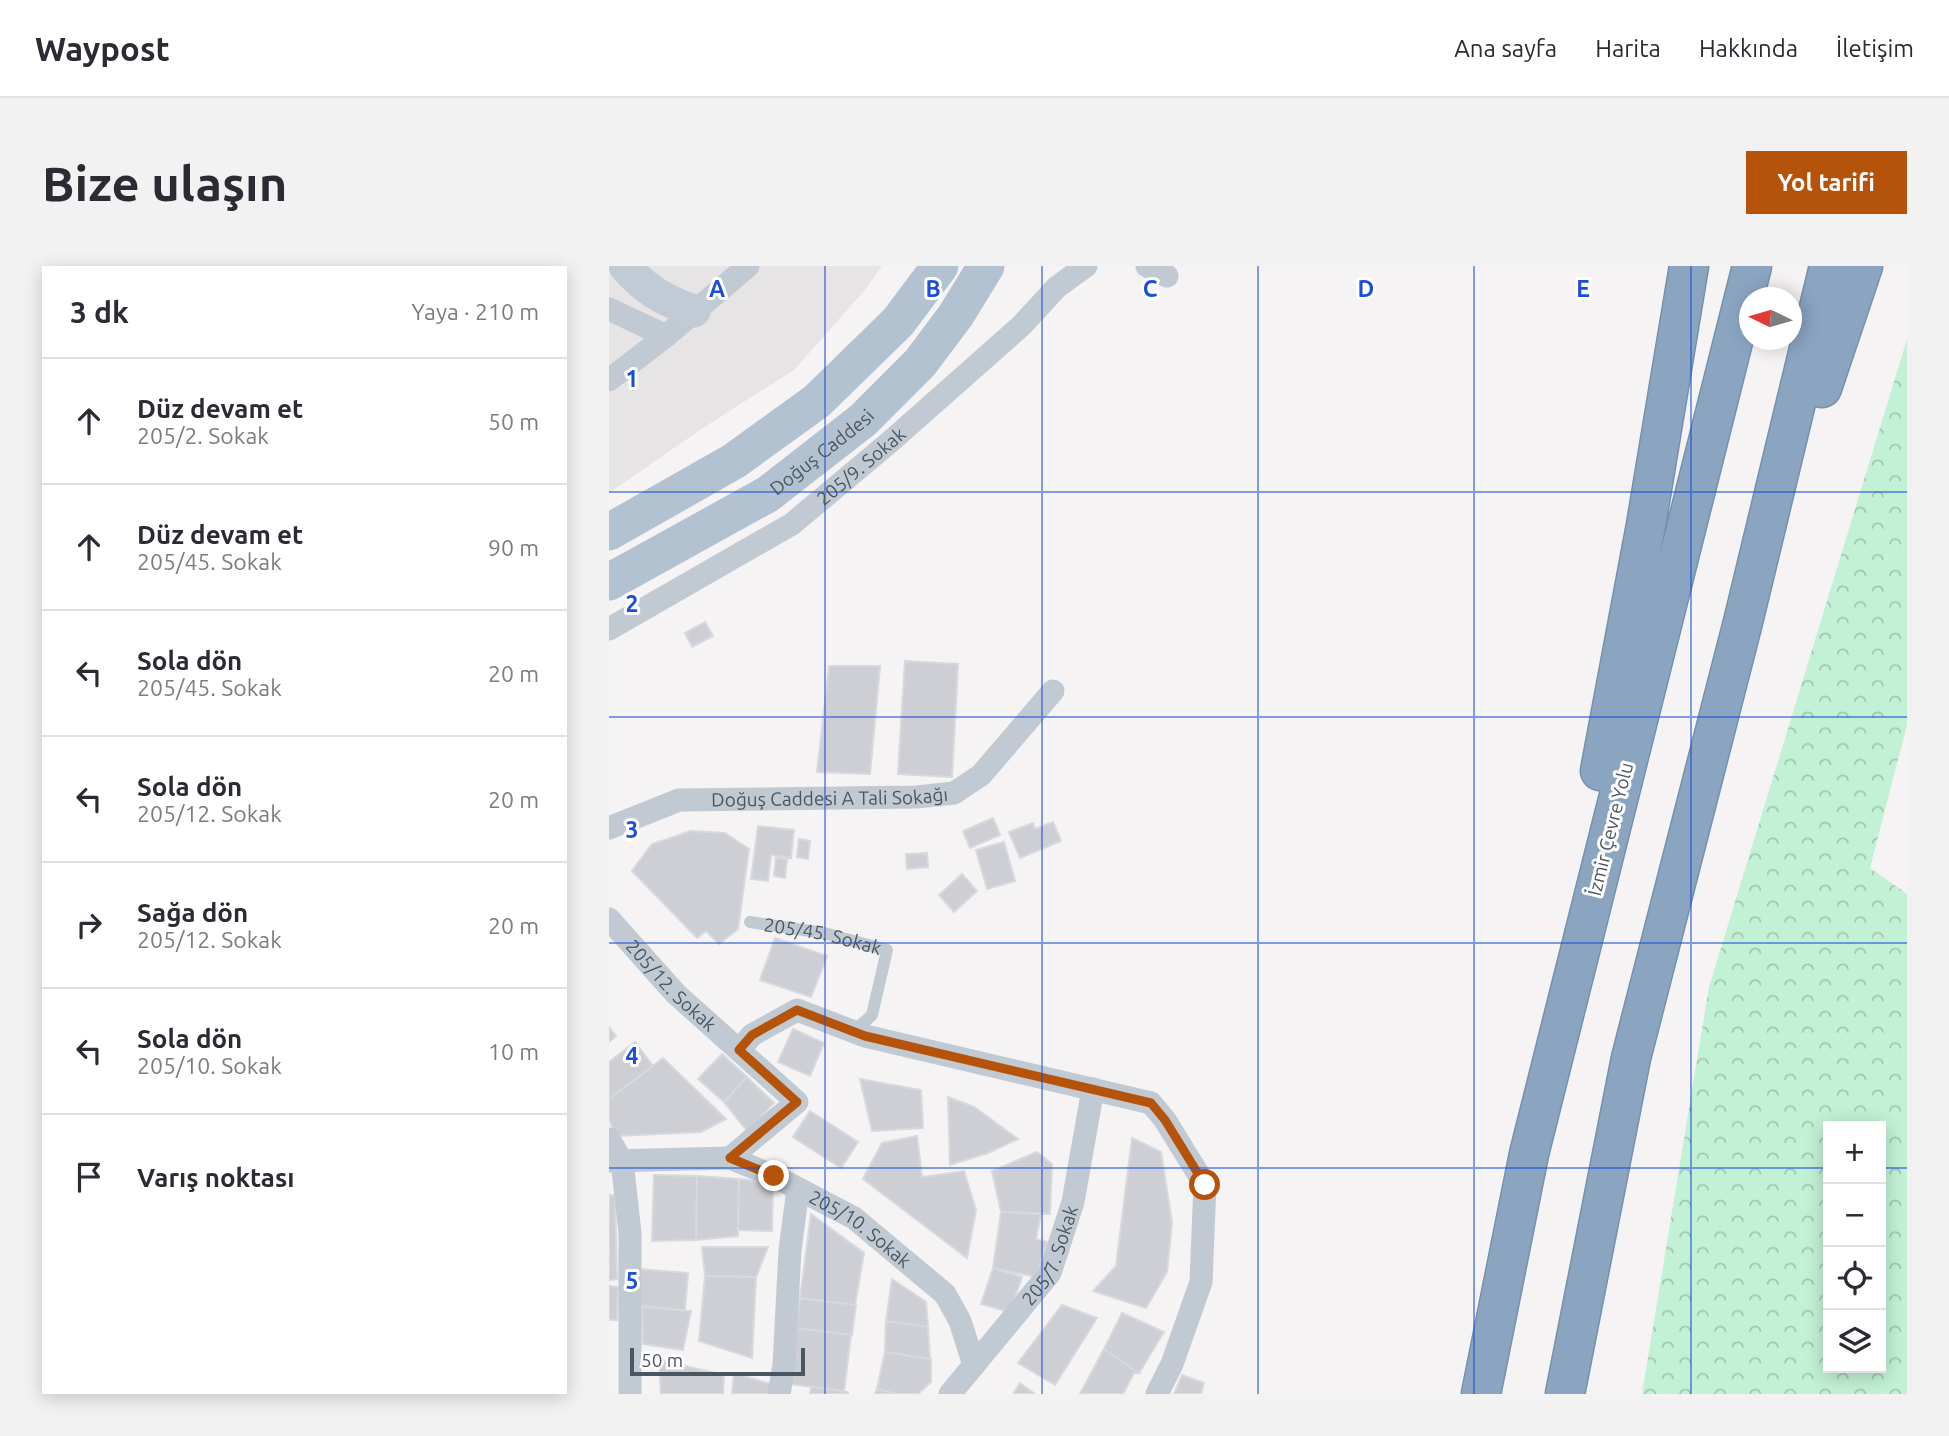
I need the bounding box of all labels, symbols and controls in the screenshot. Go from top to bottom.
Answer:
text: Waypost [35,30,170,67]
text: Ana sayfa [1454,35,1557,62]
text: Harita [1595,35,1661,62]
text: Hakkında [1699,35,1798,62]
text: İletişim [1836,35,1914,62]
button: Yol tarifi [1746,151,1907,214]
text: Bize ulaşın [42,155,287,210]
text: A [709,276,725,301]
text: B [925,276,941,301]
text: C [1143,276,1158,301]
text: D [1358,276,1374,301]
text: E [1576,276,1590,301]
north arrow [1739,287,1802,350]
text: 3 dk [70,295,129,329]
text: Yaya · 210 m [412,299,539,324]
text: 1 [626,366,638,391]
text: Düz devam et [137,394,303,423]
icon: ahead [70,402,108,440]
street label: Doğuş Caddesi [765,405,878,499]
text: 50 m [488,409,539,434]
street label: 205/9. Sokak [812,422,910,510]
text: 205/2. Sokak [137,423,269,448]
text: Düz devam et [137,520,303,549]
icon: ahead [70,528,108,566]
text: 90 m [488,535,539,560]
text: 205/45. Sokak [137,549,282,574]
text: 2 [626,591,638,616]
text: Sola dön [137,646,242,675]
icon: left [70,654,108,692]
text: 20 m [488,661,539,686]
text: 205/45. Sokak [137,675,282,700]
street label: İzmir Çevre Yolu [1583,760,1637,898]
text: Sola dön [137,772,242,801]
icon: left [70,780,108,818]
street label: Doğuş Caddesi A Tali Sokağı [711,783,949,811]
text: 20 m [488,787,539,812]
text: 205/12. Sokak [137,801,282,826]
text: 3 [626,817,638,842]
text: Sağa dön [137,898,248,927]
icon: right [70,906,108,944]
text: 20 m [488,913,539,938]
street label: 205/45. Sokak [762,913,884,959]
text: 205/12. Sokak [137,927,282,952]
street label: 205/12. Sokak [622,935,721,1036]
text: Sola dön [137,1024,242,1053]
icon: left [70,1032,108,1070]
text: 10 m [488,1039,539,1064]
text: 4 [626,1043,639,1068]
text: 205/10. Sokak [137,1053,282,1078]
map controls [1823,1121,1886,1373]
button: + [1823,1121,1886,1184]
icon: arrive [70,1158,108,1196]
route end [758,1160,789,1191]
text: Varış noktası [137,1163,294,1192]
route start [1189,1169,1220,1200]
button: − [1823,1184,1886,1247]
street label: 205/10. Sokak [806,1186,916,1272]
street label: 205/7. Sokak [1017,1202,1082,1310]
button: locate [1823,1247,1886,1310]
text: 5 [626,1268,638,1293]
button: layers [1823,1310,1886,1373]
scale bar [630,1345,805,1377]
text: 50 m [641,1349,683,1371]

